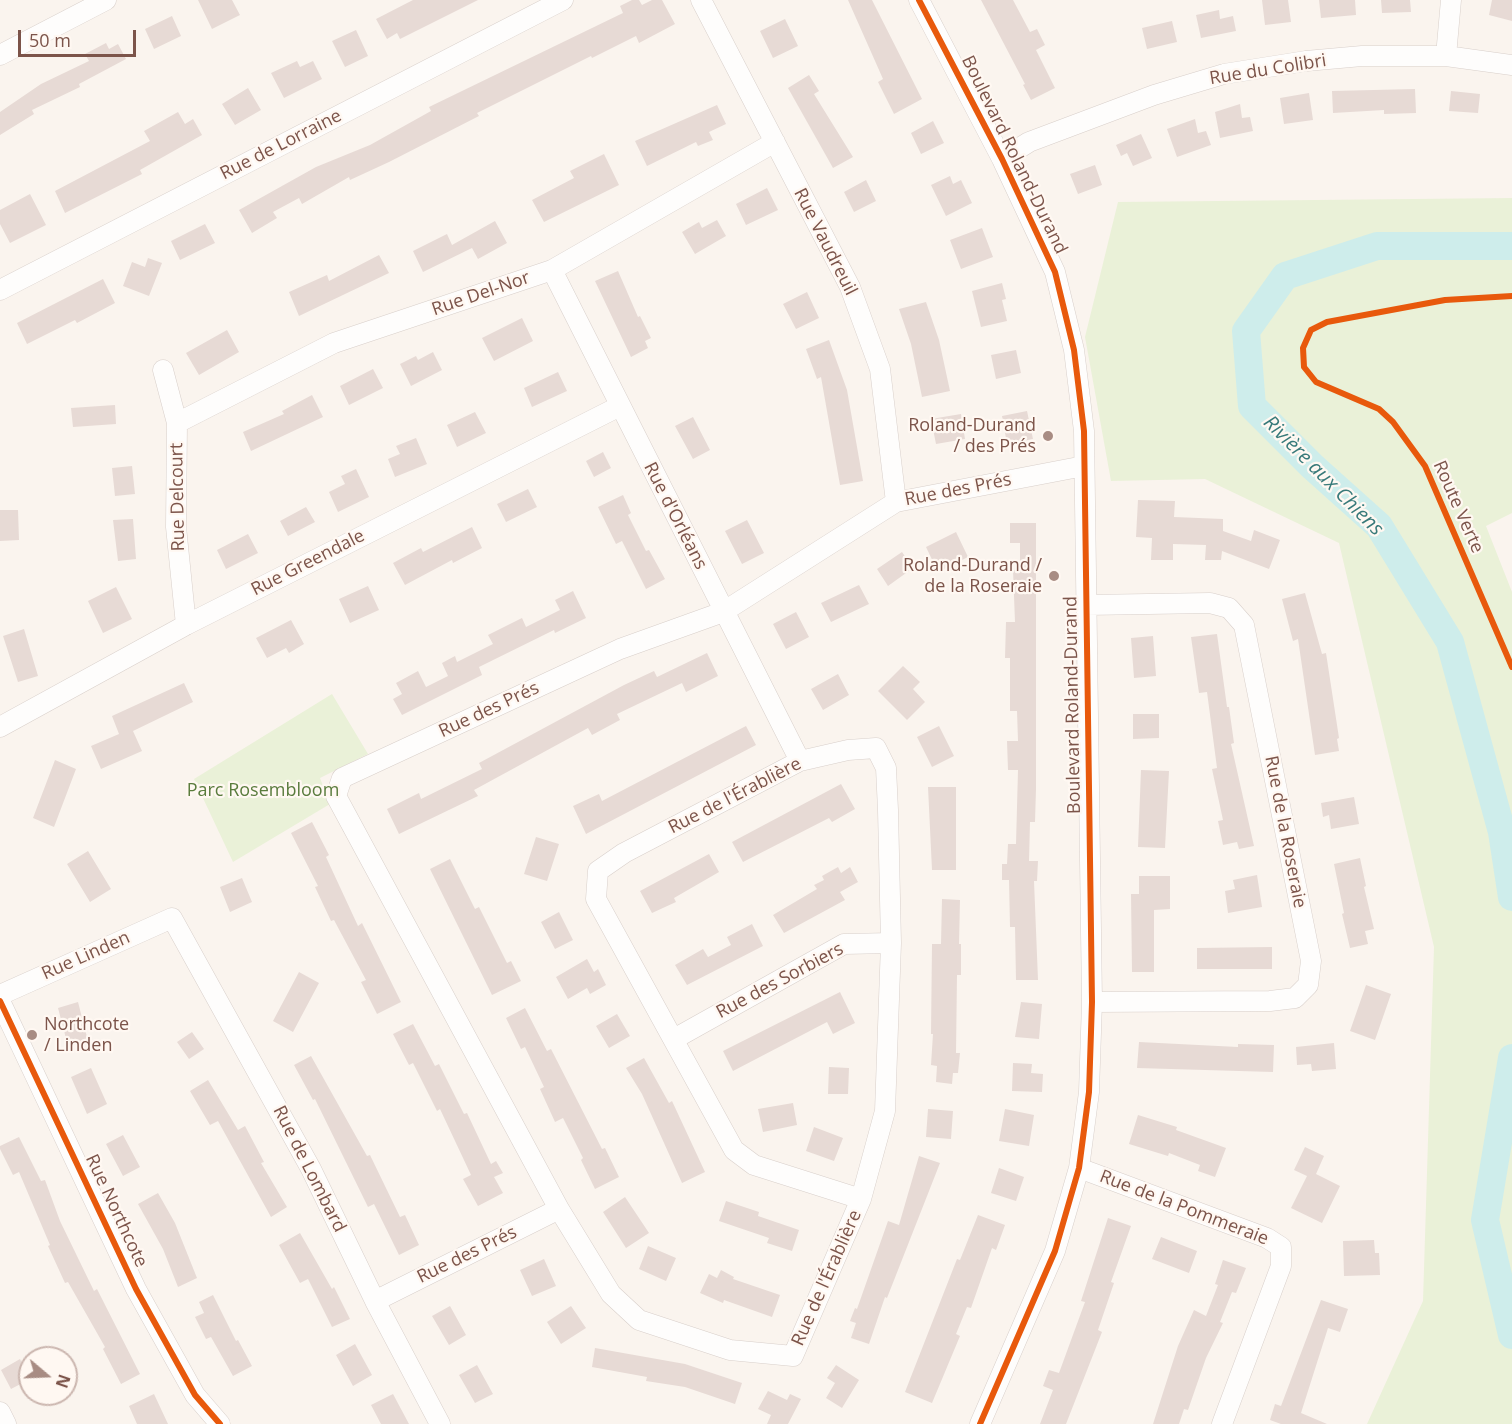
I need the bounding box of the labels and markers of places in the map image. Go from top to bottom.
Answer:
place label: Roland-Durand / des Prés [908,415,1036,458]
marker: Roland-Durand / des Prés [1041,429,1055,443]
place label: Roland-Durand / de la Roseraie [903,555,1042,598]
marker: Roland-Durand / de la Roseraie [1047,569,1061,583]
place label: Northcote / Linden [44,1014,129,1056]
marker: Northcote / Linden [25,1028,39,1042]

